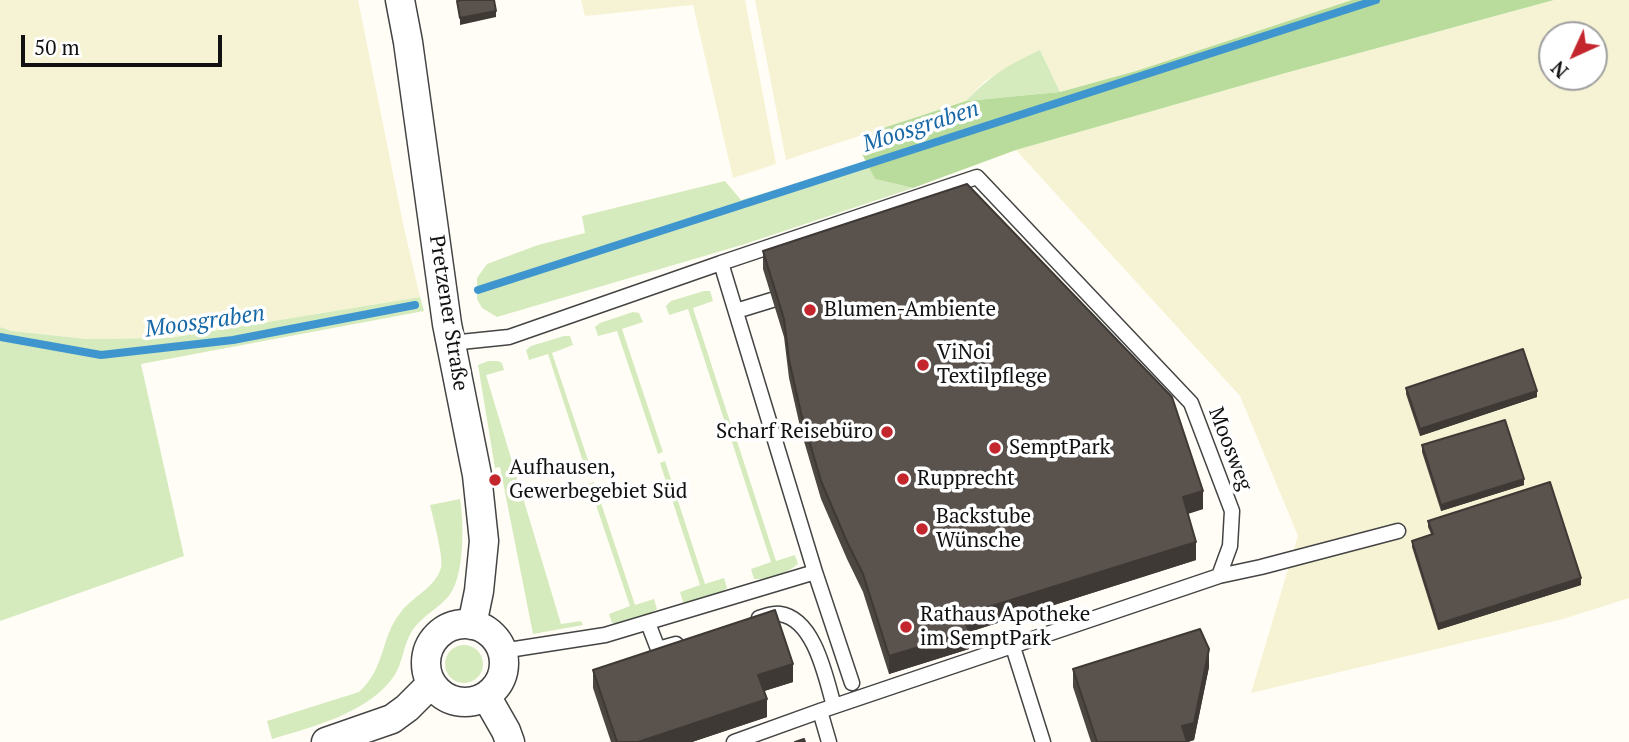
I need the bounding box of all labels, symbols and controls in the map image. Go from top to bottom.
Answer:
scale bar [24,21,226,65]
north arrow [1538,21,1608,91]
text: 50 m [34,33,80,61]
text: N [1545,56,1573,84]
water label: Moosgraben [859,95,983,159]
street label: Pretzener Straße [423,233,473,393]
place label: Blumen-Ambiente [824,297,996,323]
water label: Moosgraben [143,300,267,344]
marker: Blumen-Ambiente [802,302,818,318]
place label: ViNoi Textilpflege [937,340,1047,390]
marker: ViNoi Textilpflege [915,357,931,373]
street label: Moosweg [1203,404,1257,494]
place label: Scharf Reisebüro [716,419,873,445]
marker: Scharf Reisebüro [879,424,895,440]
place label: SemptPark [1009,435,1110,461]
marker: SemptPark [987,440,1003,456]
place label: Aufhausen, Gewerbegebiet Süd [509,455,687,505]
place label: Rupprecht [917,466,1015,492]
marker: Rupprecht [895,471,911,487]
marker: Aufhausen, Gewerbegebiet Süd [487,472,503,488]
place label: Backstube Wünsche [936,504,1031,554]
marker: Backstube Wünsche [914,521,930,537]
place label: Rathaus Apotheke im SemptPark [920,602,1090,652]
marker: Rathaus Apotheke im SemptPark [898,619,914,635]

